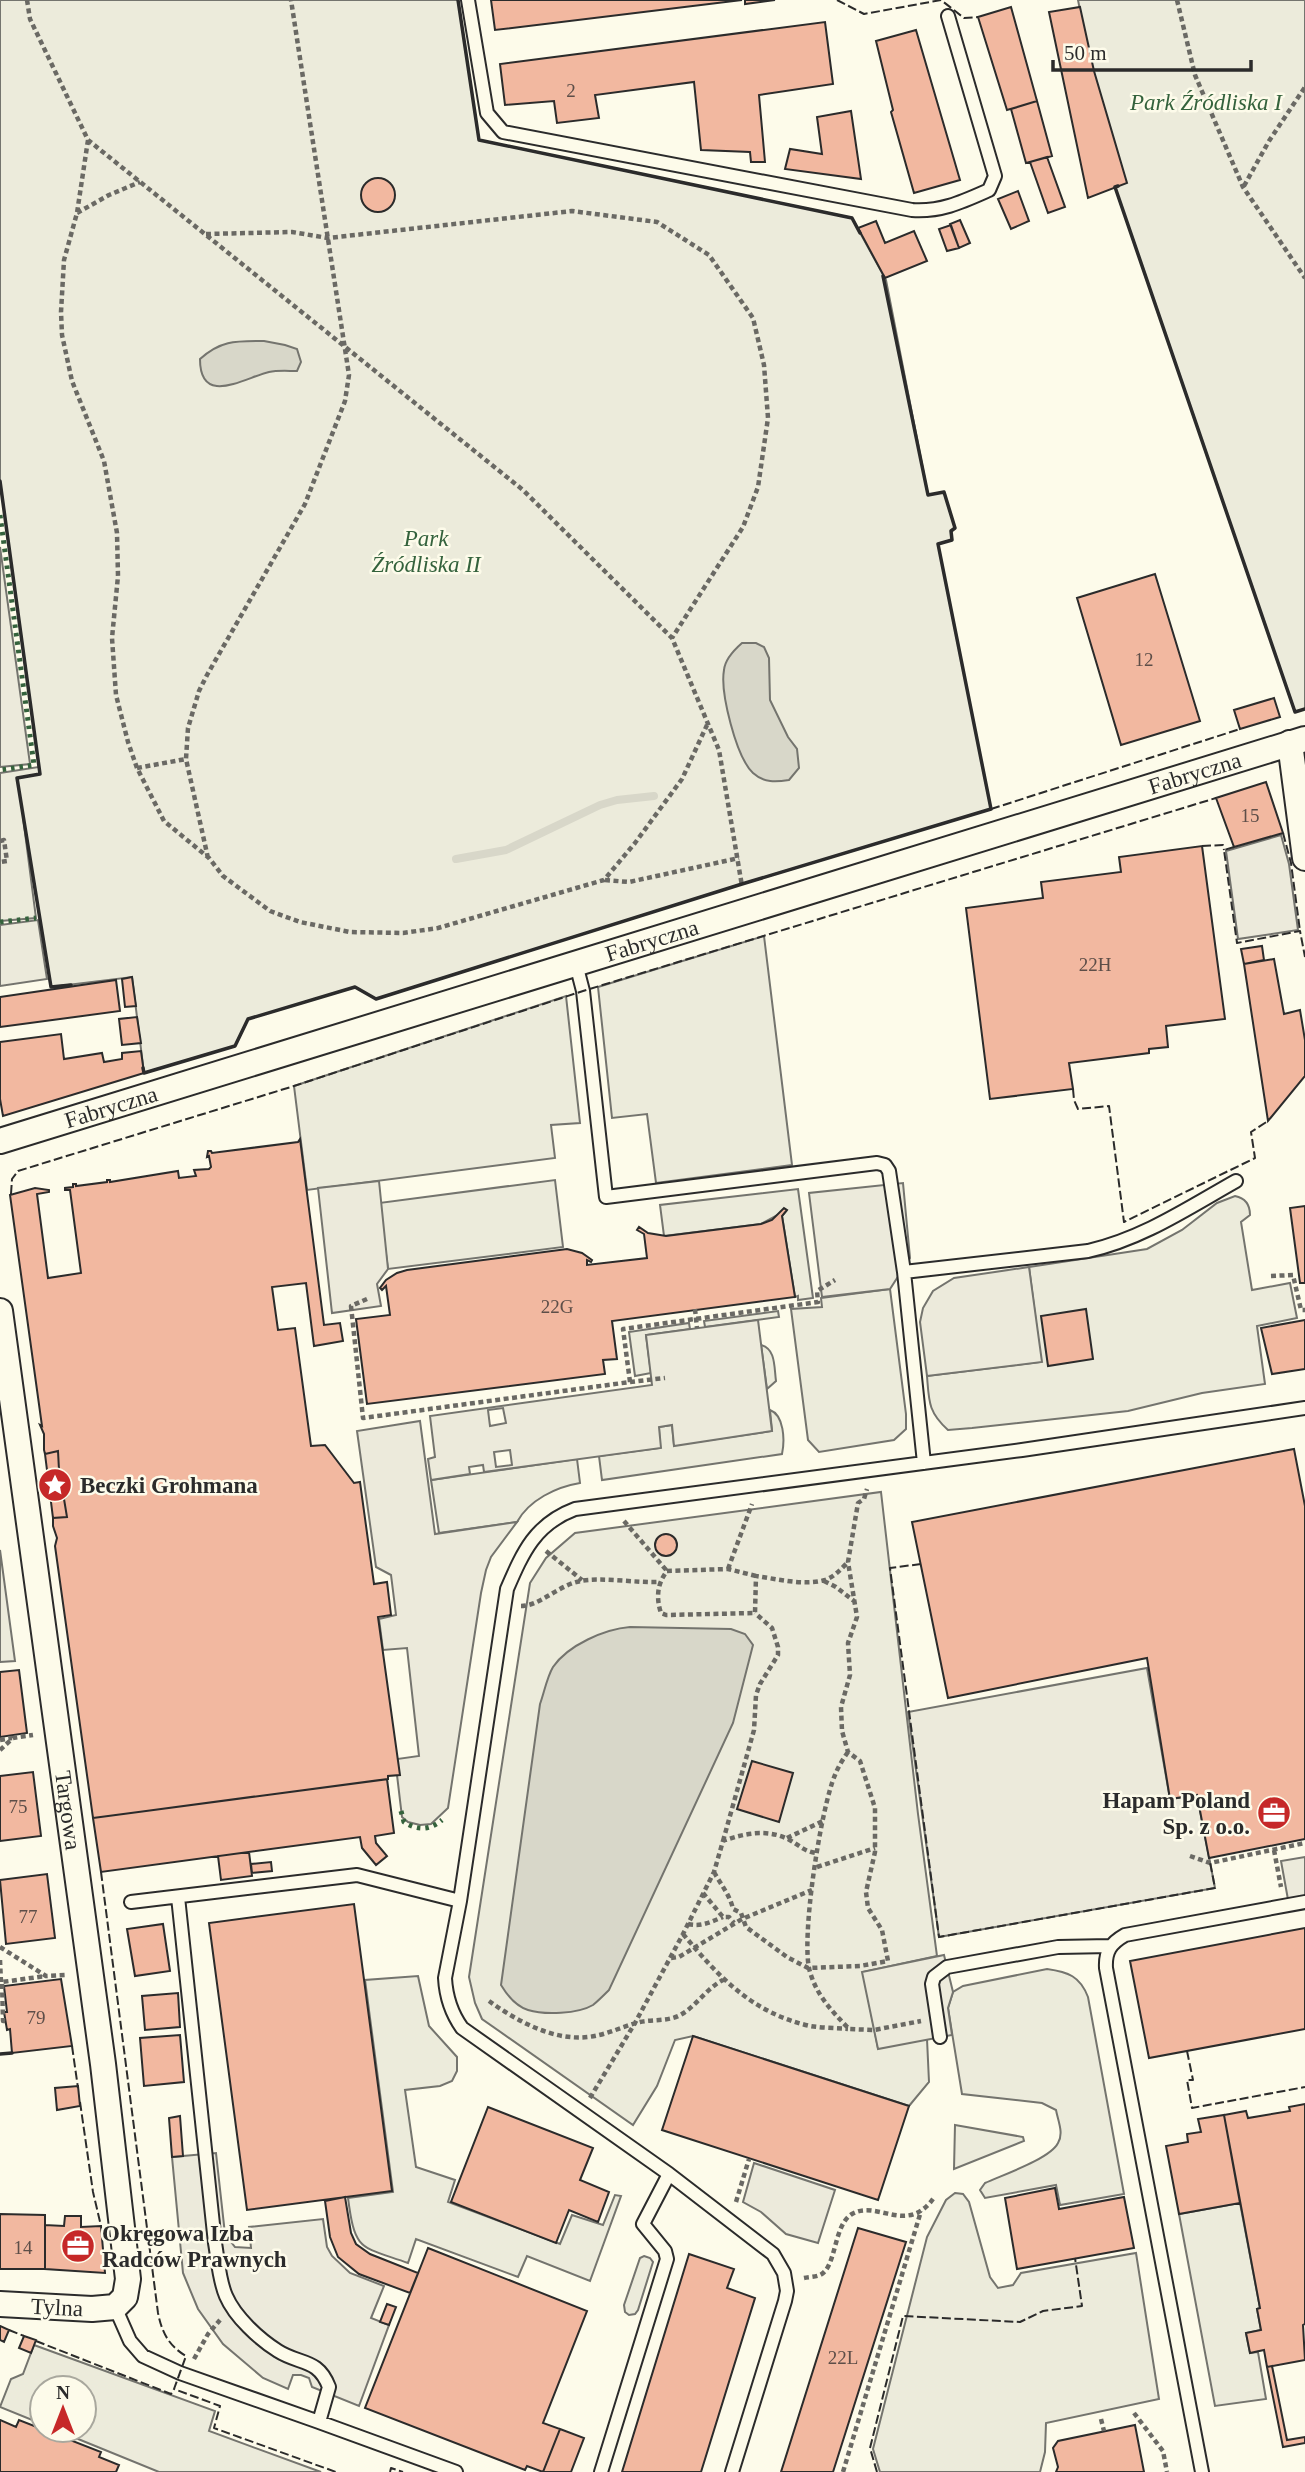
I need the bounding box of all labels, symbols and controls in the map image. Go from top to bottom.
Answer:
scale bar [1053,28,1251,72]
text: 50 m [1064,41,1107,65]
house number: 2 [566,80,576,101]
park label: Park Źródliska I [1129,90,1283,115]
park label: Park Źródliska II [371,526,482,577]
house number: 12 [1135,649,1154,670]
street label: Fabryczna [1145,747,1244,800]
house number: 15 [1241,805,1260,826]
street label: Fabryczna [602,915,701,967]
house number: 22H [1079,954,1112,975]
street label: Fabryczna [62,1081,160,1133]
house number: 22G [541,1296,574,1317]
place icon: Beczki Grohmana [36,1466,74,1504]
place label: Beczki Grohmana [80,1473,258,1498]
street label: Targowa [50,1769,86,1852]
place label: Hapam Poland Sp. z o.o. [1102,1788,1250,1839]
office icon: Hapam Poland Sp. z o.o. [1255,1794,1293,1832]
house number: 75 [9,1796,28,1817]
house number: 77 [19,1906,38,1927]
house number: 79 [27,2007,46,2028]
place label: Okręgowa Izba Radców Prawnych [102,2221,287,2272]
office icon: Okręgowa Izba Radców Prawnych [59,2227,97,2265]
house number: 14 [14,2237,33,2258]
street label: Tylna [30,2294,84,2321]
house number: 22L [828,2347,858,2368]
north arrow [28,2374,98,2444]
text: N [56,2382,70,2403]

